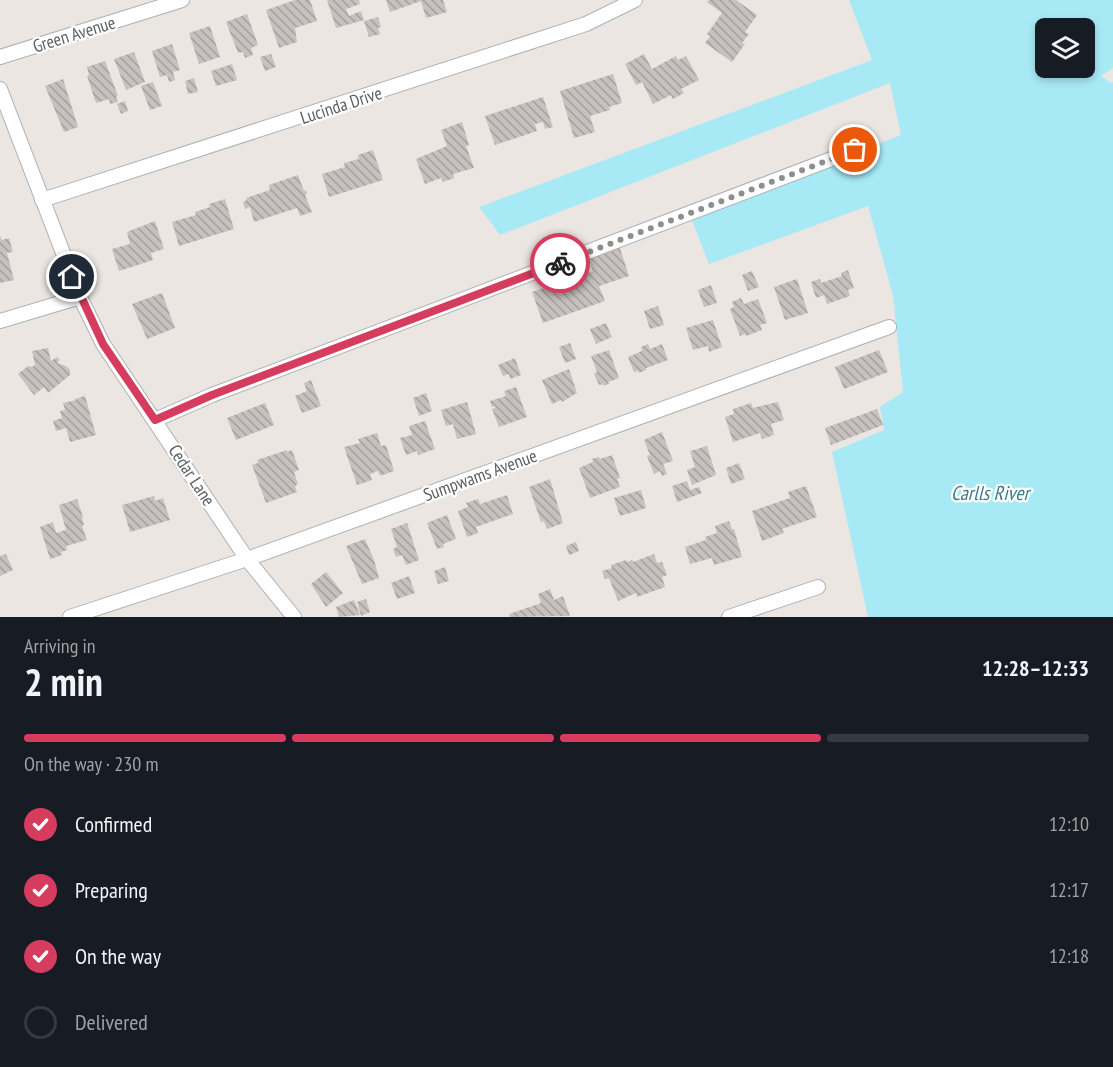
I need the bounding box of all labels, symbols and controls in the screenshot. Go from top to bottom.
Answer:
street label: Green Avenue [30,11,118,57]
map controls [1035,18,1095,78]
button: layers [1035,18,1095,78]
street label: Lucinda Drive [297,81,385,129]
pin [829,124,880,175]
icon: bag [838,133,871,166]
courier [530,233,590,293]
icon: bike [544,247,577,280]
pin [46,251,97,302]
icon: home [55,260,88,293]
street label: Cedar Lane [164,440,220,510]
street label: Sumpwams Avenue [420,444,540,506]
water label: Carlls River [951,480,1032,506]
text: Arriving in [24,633,96,659]
text: 12:28–12:33 [982,654,1089,682]
text: 2 min [24,656,103,707]
text: On the way · 230 m [24,751,159,777]
icon: check [24,808,57,841]
text: Confirmed [75,810,152,838]
text: 12:10 [1049,811,1089,837]
icon: check [24,874,57,907]
text: Preparing [75,876,148,904]
text: 12:17 [1049,877,1089,903]
icon: check [24,940,57,973]
text: On the way [75,942,161,970]
text: 12:18 [1049,943,1089,969]
text: Delivered [75,1008,148,1036]

